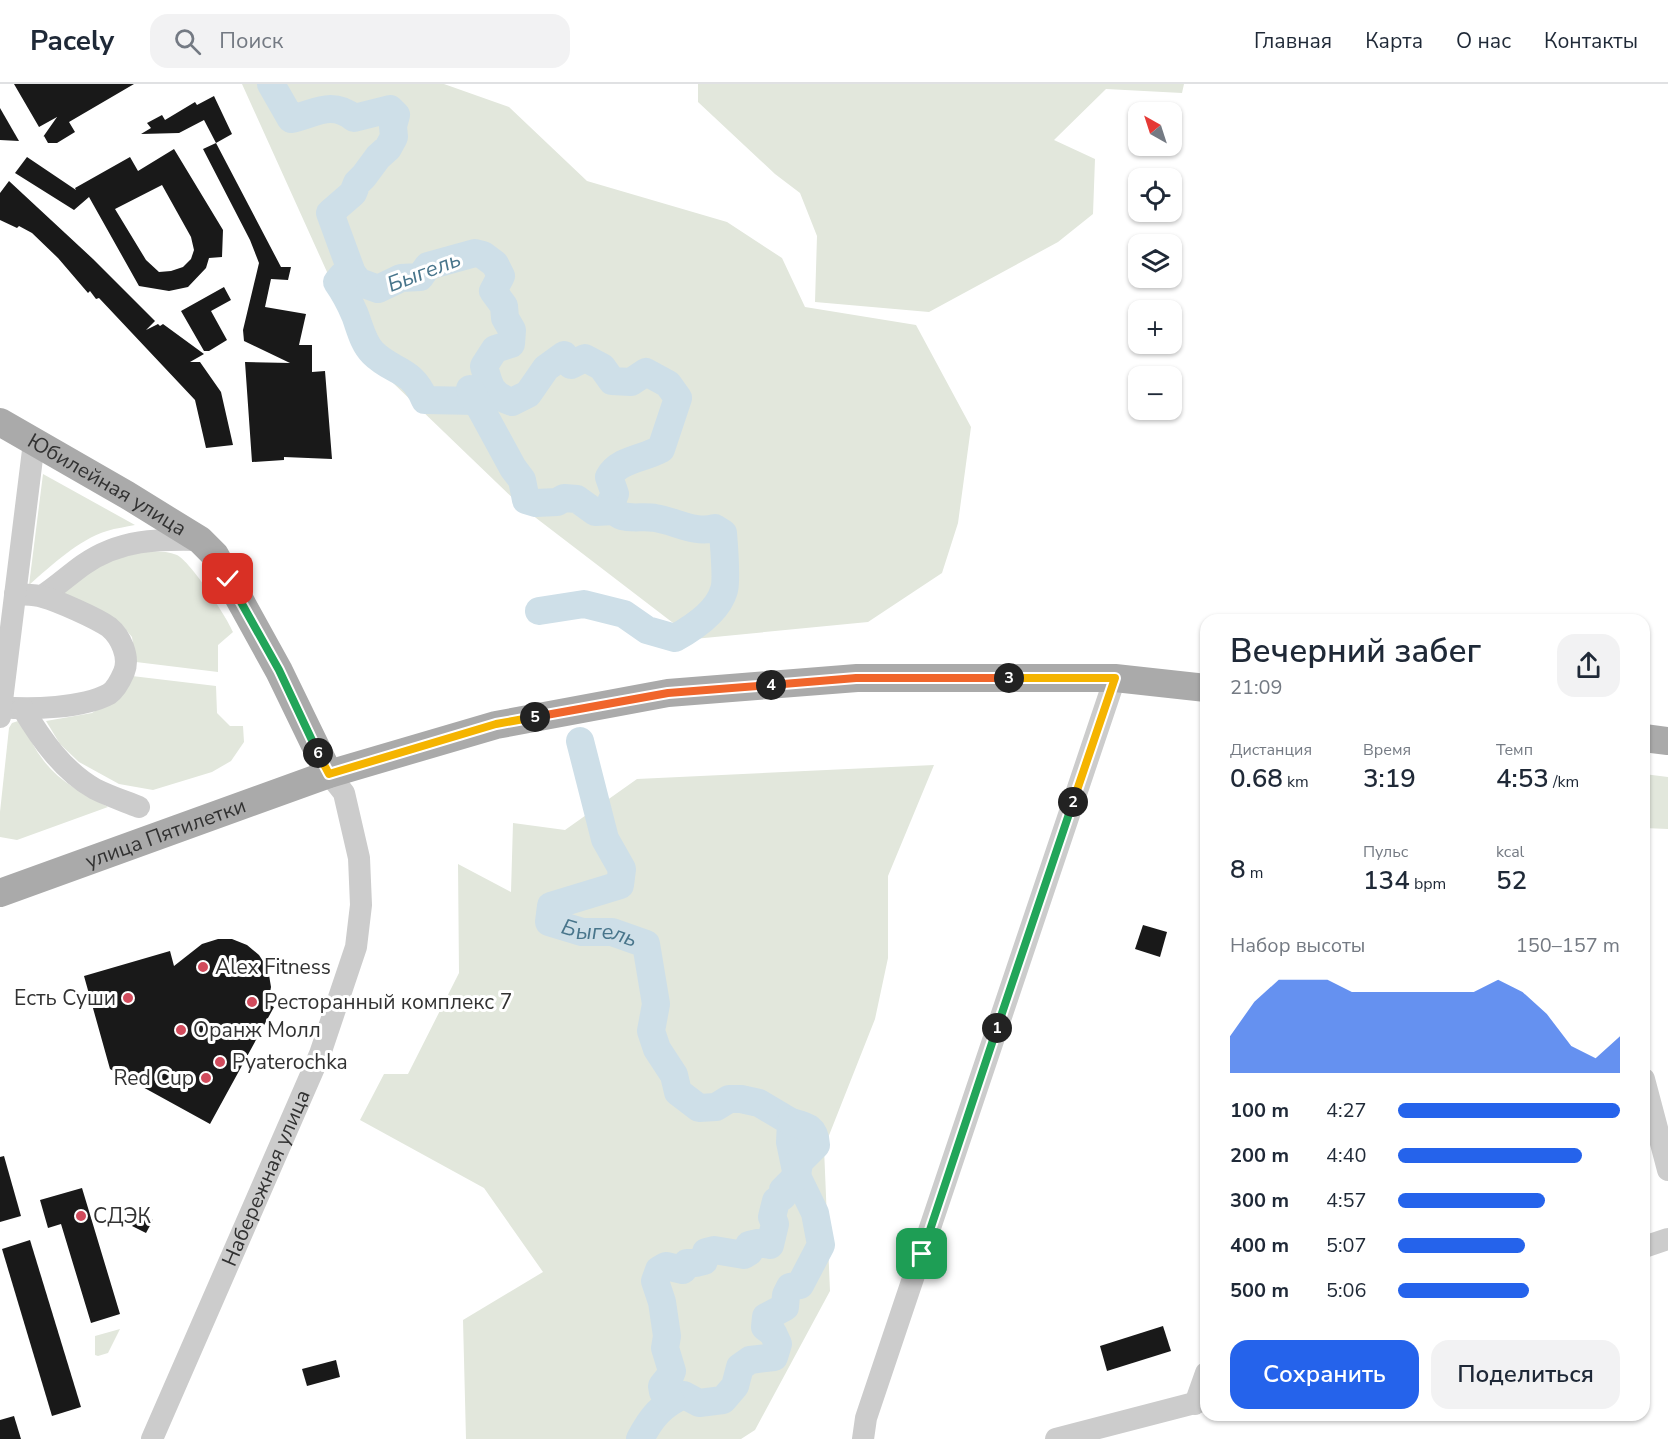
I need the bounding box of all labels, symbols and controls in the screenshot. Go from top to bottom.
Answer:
search box [150,14,570,68]
text: Pacely [30,22,114,60]
icon: search [171,25,204,58]
text: Поиск [219,26,283,56]
text: Главная [1254,27,1332,55]
text: Карта [1365,27,1423,55]
text: О нас [1456,27,1511,55]
text: Контакты [1544,27,1638,55]
north arrow [1128,102,1182,156]
map controls [1128,102,1182,420]
button: locate [1128,168,1182,222]
button: layers [1128,234,1182,288]
water label: Быгель [383,244,465,300]
button: + [1128,300,1182,354]
button: − [1128,366,1182,420]
street label: Юбилейная улица [22,427,192,542]
pin [202,553,253,604]
icon: check [211,562,244,595]
text: Вечерний забег [1230,629,1481,674]
button: share [1557,634,1620,697]
pin: 3 [994,663,1024,693]
text: 3 [1004,667,1014,689]
pin: 4 [756,670,786,700]
text: 4 [766,674,776,696]
text: 21:09 [1230,674,1283,701]
pin: 5 [520,702,550,732]
text: 5 [530,706,540,728]
pin: 6 [303,738,333,768]
text: Дистанция [1230,739,1312,761]
text: Время [1363,739,1411,761]
text: Темп [1496,739,1533,761]
text: 6 [313,742,323,764]
text: 0.68 [1230,761,1283,796]
text: 3:19 [1363,761,1416,796]
text: 4:53 [1496,761,1549,796]
text: km [1283,771,1309,793]
text: /km [1549,771,1579,793]
pin: 2 [1058,787,1088,817]
street label: улица Пятилетки [81,791,250,875]
text: 2 [1068,791,1078,813]
text: Пульс [1363,841,1408,863]
text: kcal [1496,841,1524,863]
text: 8 [1230,852,1246,887]
text: m [1246,862,1263,884]
text: 134 [1363,863,1410,898]
text: 52 [1496,863,1527,898]
text: bpm [1410,873,1446,895]
water label: Быгель [558,912,641,955]
text: Набор высоты [1230,932,1365,959]
text: 150–157 m [1516,932,1620,959]
place label: Alex Fitness [215,953,331,981]
marker: Alex Fitness [196,960,210,974]
place label: Есть Суши [14,984,116,1012]
place label: Ресторанный комплекс 7 [264,988,512,1016]
marker: Есть Суши [121,991,135,1005]
marker: Ресторанный комплекс 7 [245,995,259,1009]
pin: 1 [982,1013,1012,1043]
place label: Оранж Молл [193,1016,321,1044]
text: 1 [992,1017,1002,1039]
marker: Оранж Молл [174,1023,188,1037]
place label: Pyaterochka [232,1048,348,1076]
marker: Pyaterochka [213,1055,227,1069]
place label: Red Cup [113,1064,194,1092]
marker: Red Cup [199,1071,213,1085]
street label: Набережная улица [215,1085,317,1270]
text: 100 m [1230,1097,1289,1124]
text: 4:27 [1326,1097,1367,1124]
text: 200 m [1230,1142,1289,1169]
text: 4:40 [1326,1142,1367,1169]
text: 300 m [1230,1187,1289,1214]
text: 4:57 [1326,1187,1367,1214]
place label: СДЭК [93,1202,152,1230]
marker: СДЭК [74,1209,88,1223]
pin [896,1228,947,1279]
text: 400 m [1230,1232,1289,1259]
text: 5:07 [1326,1232,1367,1259]
icon: arrive [905,1237,938,1270]
text: 500 m [1230,1277,1289,1304]
text: 5:06 [1326,1277,1367,1304]
button: Сохранить [1230,1340,1419,1409]
button: Поделиться [1431,1340,1620,1409]

